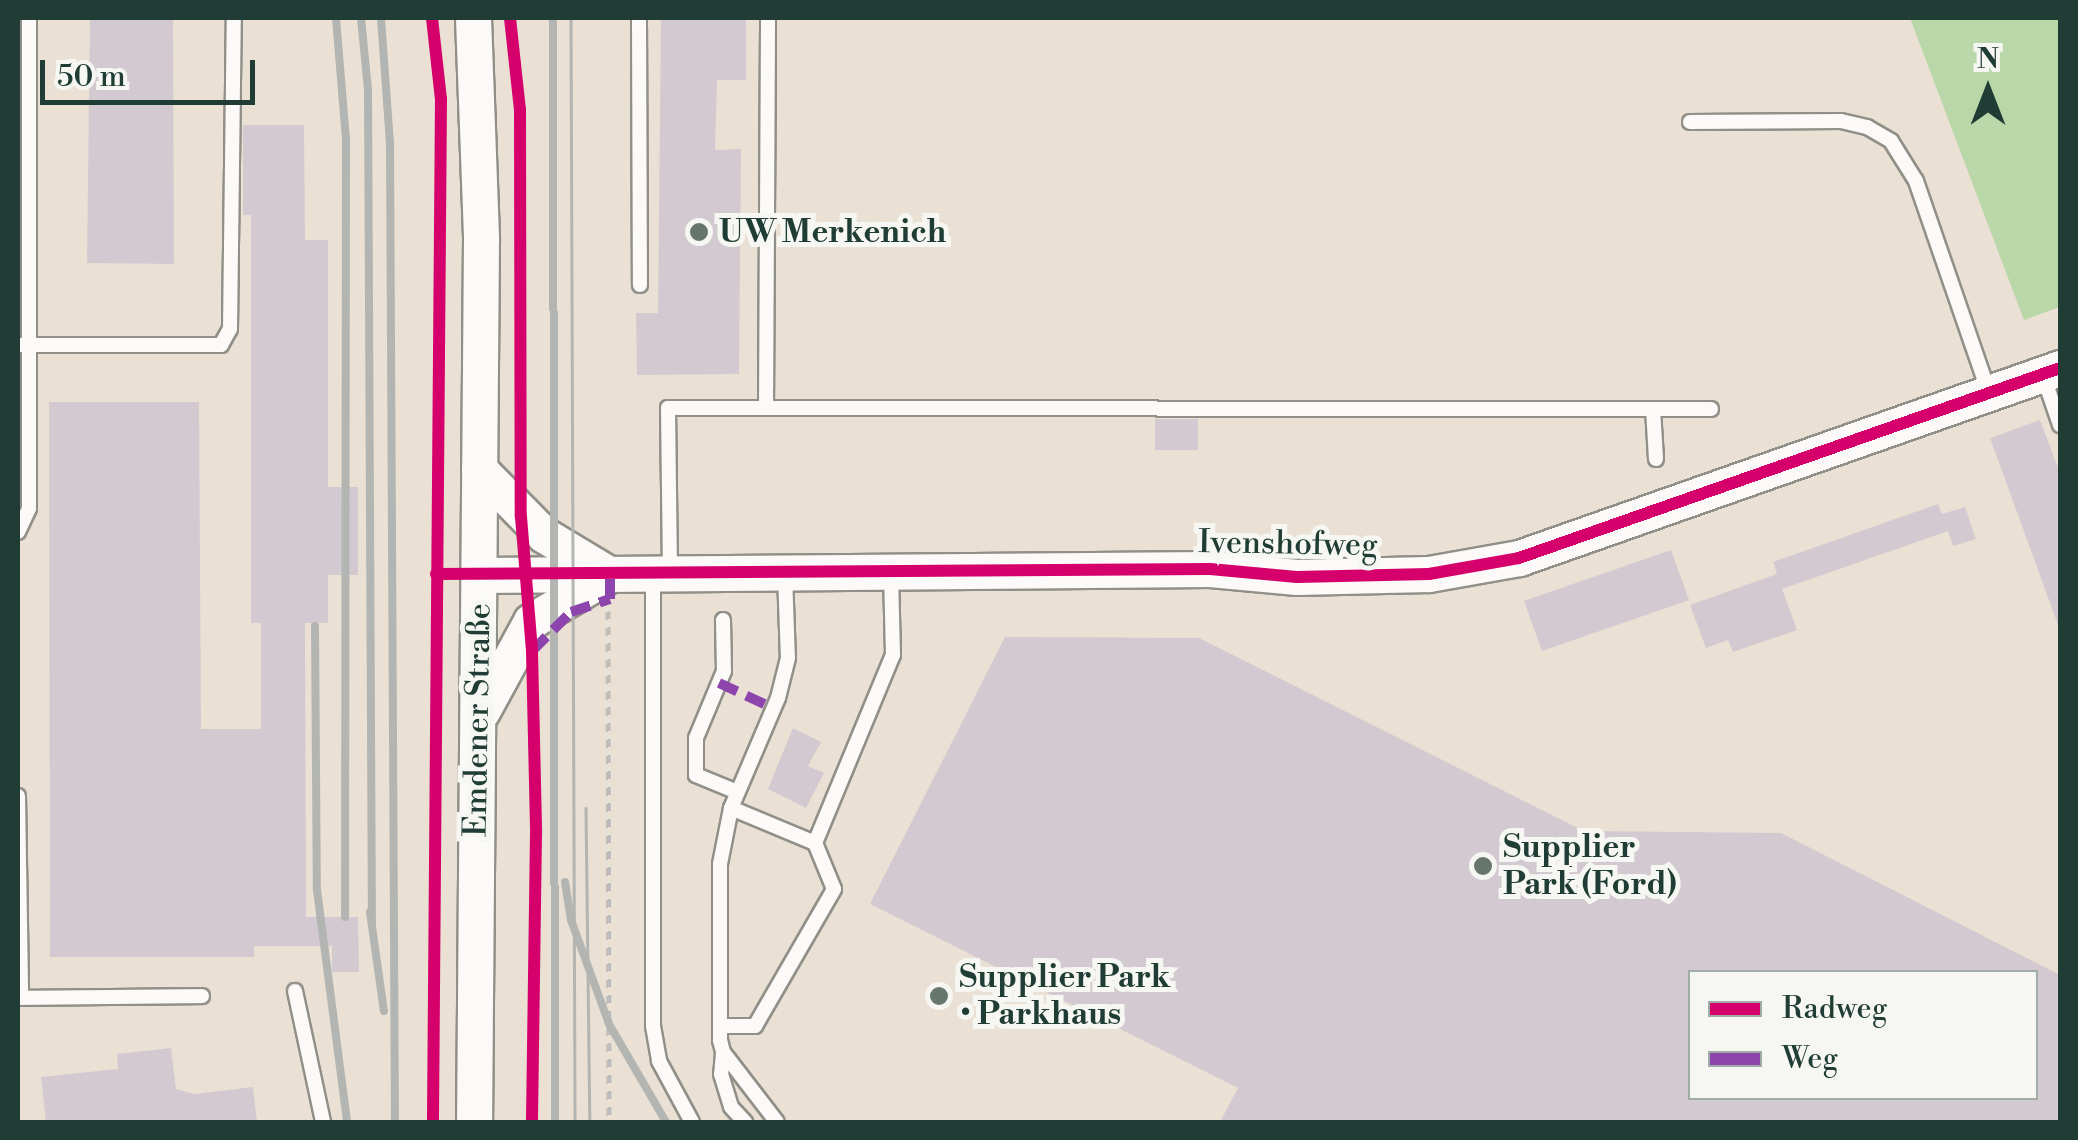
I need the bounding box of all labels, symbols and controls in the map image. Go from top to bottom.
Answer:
scale bar [45,40,260,102]
north arrow [1938,40,2038,140]
text: N [1977,42,1999,77]
text: 50 m [57,58,126,96]
place label: UW Merkenich [719,213,946,251]
marker: UW Merkenich [688,221,710,243]
street label: Ivenshofweg [1198,523,1378,565]
street label: Emdener Straße [457,603,499,837]
place label: Supplier Park (Ford) [1503,829,1677,904]
marker: Supplier Park (Ford) [1472,855,1494,877]
place label: Supplier Park • Parkhaus [959,959,1170,1034]
legend [1688,970,2038,1100]
marker: Supplier Park • Parkhaus [928,985,950,1007]
text: Radweg [1782,990,1887,1028]
text: Weg [1782,1040,1838,1078]

